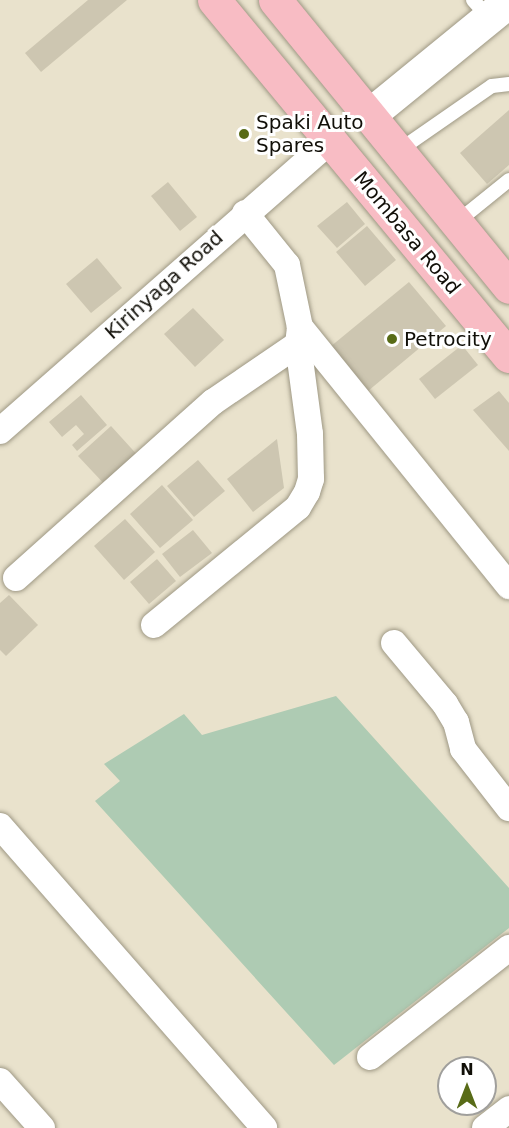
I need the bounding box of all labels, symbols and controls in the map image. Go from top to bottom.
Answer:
place label: Spaki Auto Spares [256,110,364,157]
marker: Spaki Auto Spares [237,127,251,141]
street label: Mombasa Road [349,167,465,299]
street label: Kirinyaga Road [100,226,228,344]
place label: Petrocity [404,327,492,351]
marker: Petrocity [385,332,399,346]
north arrow [437,1056,497,1116]
text: N [460,1060,474,1079]

